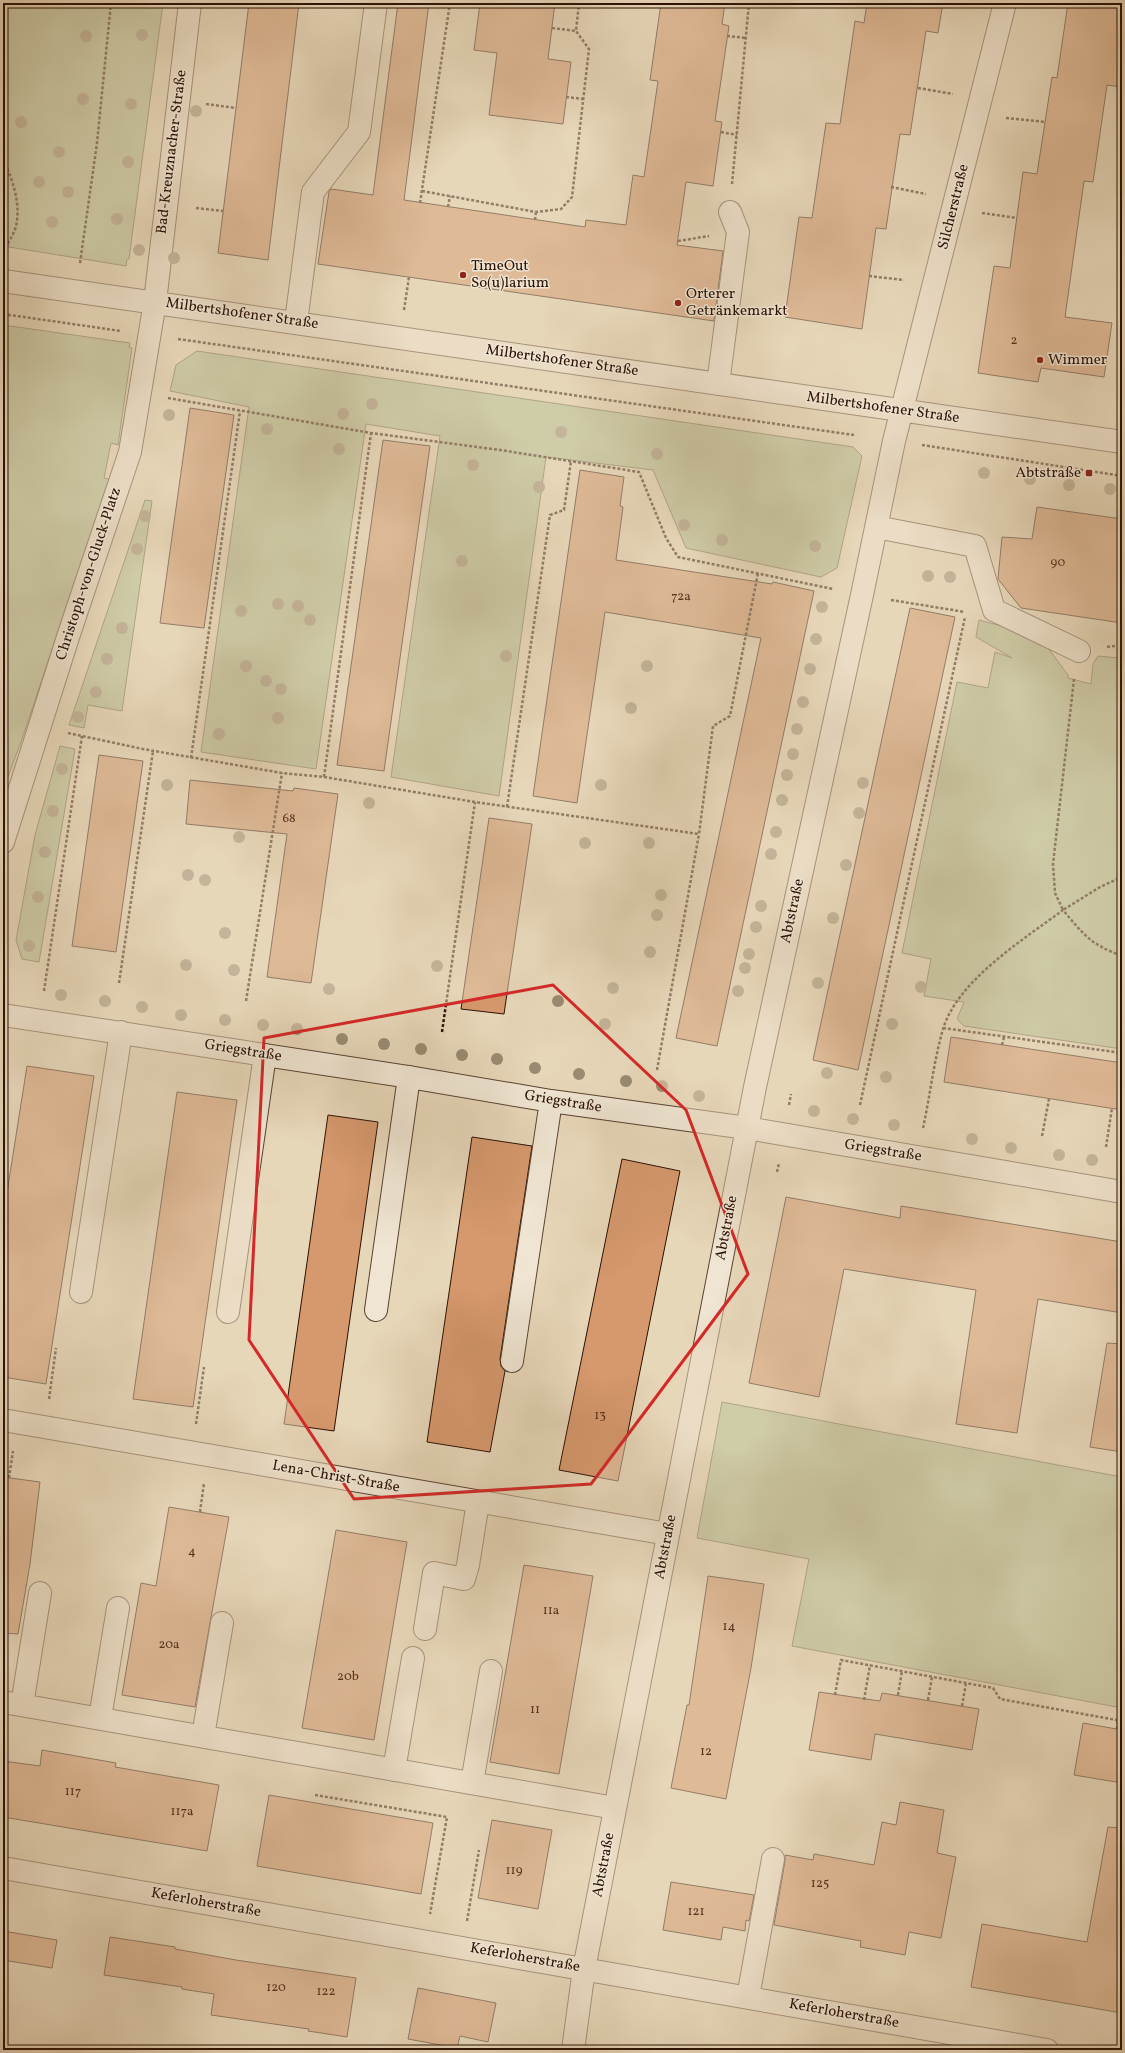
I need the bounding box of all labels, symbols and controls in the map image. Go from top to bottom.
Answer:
street label: Bad-Kreuznacher-Straße [151,69,193,235]
street label: Silcherstraße [933,162,975,252]
place label: TimeOut So(u)larium [471,256,549,294]
marker: TimeOut So(u)larium [458,270,468,280]
place label: Orterer Getränkemarkt [686,284,788,322]
street label: Milbertshofener Straße [164,293,320,335]
marker: Orterer Getränkemarkt [673,298,683,308]
house number: 2 [1011,332,1018,350]
street label: Milbertshofener Straße [484,340,640,382]
place label: Wimmer [1048,350,1107,371]
marker: Wimmer [1035,355,1045,365]
street label: Milbertshofener Straße [805,387,961,429]
place label: Abtstraße [1015,463,1081,484]
marker: Abtstraße [1084,468,1094,478]
street label: Christoph-von-Gluck-Platz [51,485,127,663]
house number: 90 [1051,554,1066,572]
house number: 72a [671,588,691,606]
house number: 68 [282,810,296,828]
street label: Abtstraße [776,877,810,945]
street label: Griegstraße [203,1035,283,1067]
street label: Griegstraße [523,1086,603,1118]
street label: Griegstraße [843,1135,923,1167]
street label: Abtstraße [710,1194,744,1262]
house number: 13 [594,1407,606,1425]
street label: Lena-Christ-Straße [271,1455,401,1499]
street label: Abtstraße [649,1513,683,1581]
house number: 4 [188,1543,196,1561]
house number: 11a [543,1602,559,1620]
house number: 14 [723,1618,736,1636]
house number: 20a [158,1636,180,1654]
house number: 20b [337,1668,359,1686]
house number: 11 [530,1701,540,1719]
house number: 12 [700,1743,712,1761]
house number: 117 [65,1783,81,1801]
house number: 117a [171,1803,193,1821]
street label: Abtstraße [587,1831,621,1899]
house number: 119 [506,1862,523,1880]
house number: 125 [811,1875,829,1893]
street label: Keferloherstraße [149,1883,263,1923]
house number: 121 [687,1903,705,1921]
street label: Keferloherstraße [468,1938,582,1978]
house number: 120 [266,1979,286,1997]
house number: 122 [316,1983,336,2001]
street label: Keferloherstraße [787,1994,901,2034]

